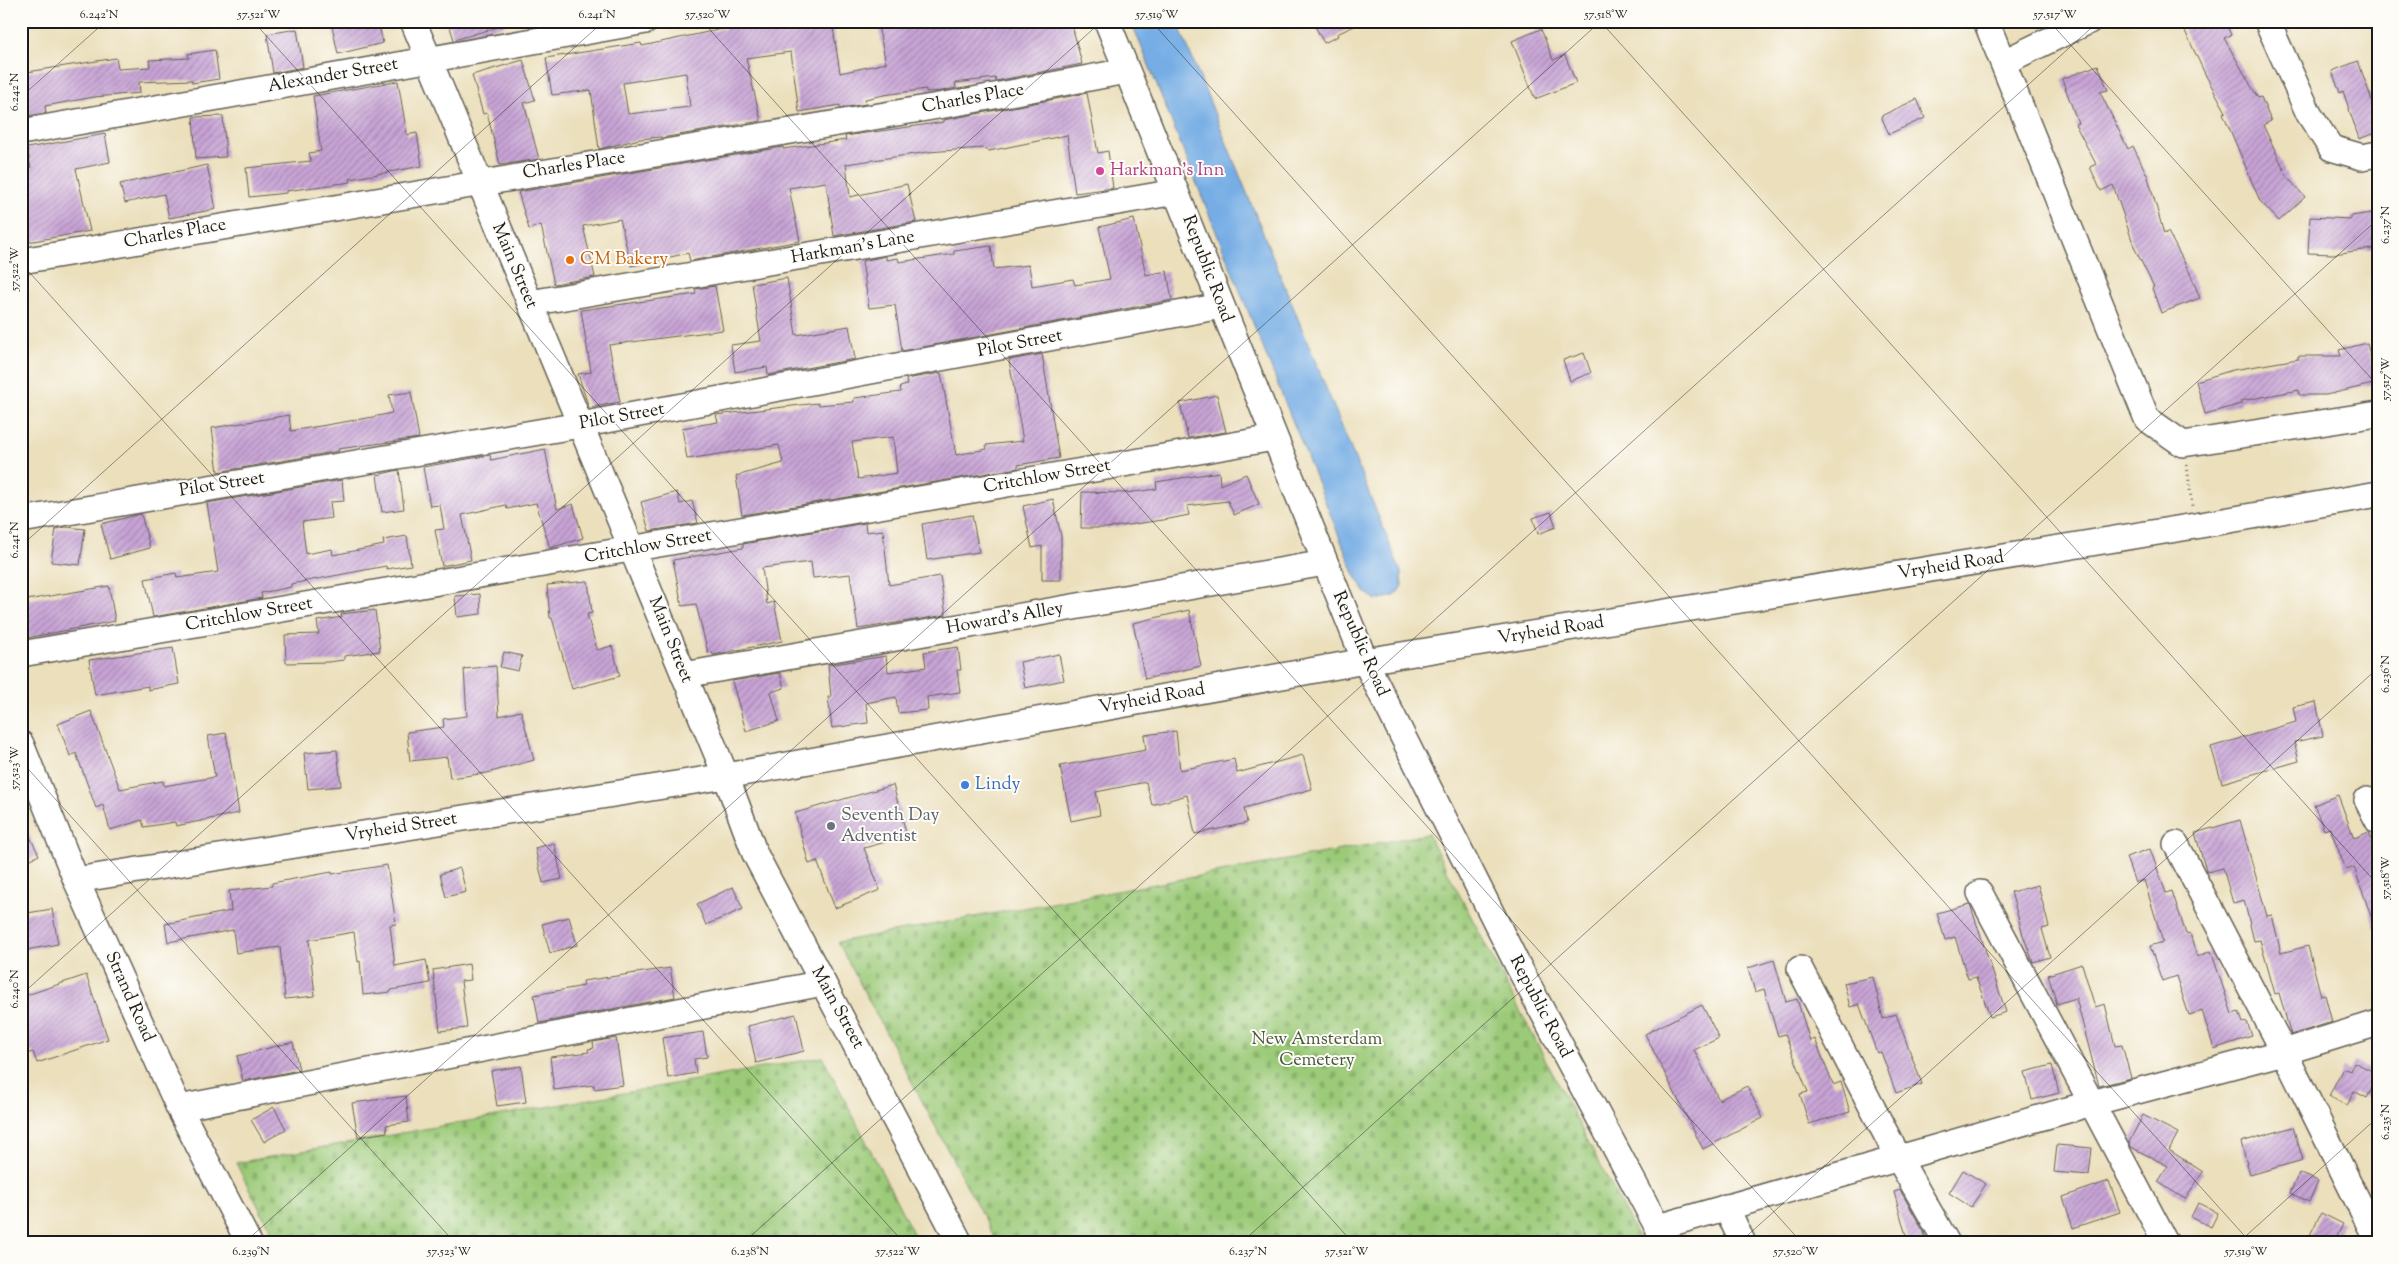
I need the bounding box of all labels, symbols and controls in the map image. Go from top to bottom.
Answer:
text: 6.242°N [80,6,119,24]
text: 57.521°W [237,6,281,24]
text: 6.241°N [578,6,616,24]
text: 57.520°W [685,6,731,24]
text: 57.519°W [1135,6,1179,24]
text: 57.518°W [1583,6,1628,24]
text: 57.517°W [2032,6,2077,24]
street label: Alexander Street [266,52,400,100]
text: 6.242°N [6,72,24,111]
street label: Charles Place [920,77,1026,121]
street label: Charles Place [521,145,627,187]
place label: Harkman's Inn [1110,158,1225,184]
marker: Harkman's Inn [1094,165,1106,177]
text: 6.237°N [2377,206,2395,244]
street label: Charles Place [122,212,228,256]
street label: Republic Road [1175,212,1239,326]
street label: Main Street [484,219,544,313]
street label: Harkman's Lane [789,224,917,272]
text: 57.522°W [6,246,24,292]
place label: CM Bakery [580,247,668,273]
marker: CM Bakery [564,254,576,266]
street label: Pilot Street [975,323,1065,365]
text: 57.517°W [2377,357,2395,402]
street label: Pilot Street [577,397,667,437]
street label: Critchlow Street [981,453,1113,501]
street label: Pilot Street [177,465,267,505]
text: 6.241°N [6,521,24,559]
street label: Critchlow Street [582,523,714,571]
street label: Vryheid Road [1896,545,2006,587]
street label: Republic Road [1325,587,1395,701]
street label: Critchlow Street [183,591,315,639]
street label: Main Street [641,593,699,687]
street label: Howard's Alley [944,596,1066,642]
street label: Vryheid Road [1496,610,1606,652]
text: 6.236°N [2377,655,2395,693]
street label: Vryheid Road [1097,677,1207,721]
text: 57.523°W [6,746,24,791]
place label: Lindy [975,772,1020,798]
marker: Lindy [959,779,971,791]
place label: Seventh Day Adventist [841,803,939,850]
street label: Vryheid Street [343,806,459,850]
marker: Seventh Day Adventist [825,820,837,832]
text: 57.518°W [2377,856,2395,901]
street label: Strand Road [97,947,161,1047]
street label: Republic Road [1502,951,1578,1063]
street label: Main Street [804,962,870,1054]
text: 6.240°N [6,969,24,1009]
park label: New Amsterdam Cemetery [1252,1027,1382,1074]
text: 6.235°N [2377,1104,2395,1140]
text: 6.239°N [232,1243,270,1261]
text: 57.523°W [426,1243,471,1261]
text: 6.238°N [731,1243,769,1261]
text: 57.522°W [875,1243,921,1261]
text: 6.237°N [1229,1243,1267,1261]
text: 57.521°W [1325,1243,1369,1261]
text: 57.520°W [1773,1243,1819,1261]
text: 57.519°W [2224,1243,2268,1261]

